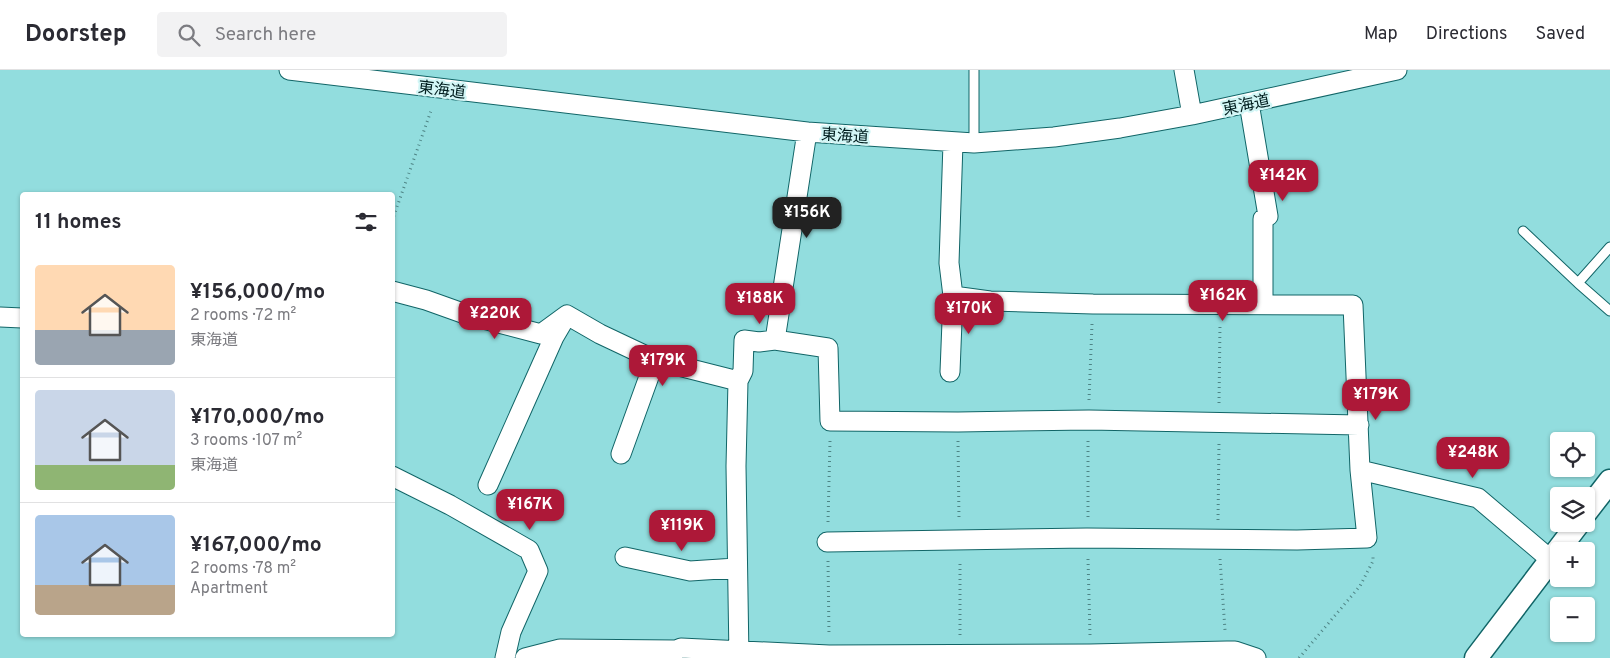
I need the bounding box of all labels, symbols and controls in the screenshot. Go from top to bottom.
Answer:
search box [157,12,507,57]
text: Doorstep [25,20,127,50]
icon: search [175,21,203,49]
text: Search here [215,23,316,47]
text: Map [1364,23,1398,46]
text: Directions [1426,23,1508,46]
text: Saved [1536,23,1585,46]
street label: 東海道 [417,78,467,104]
street label: 東海道 [1221,91,1272,121]
street label: 東海道 [820,125,870,149]
pin: ¥142K [1248,160,1318,202]
text: ¥142K [1259,166,1307,186]
pin: ¥156K [772,196,842,239]
text: ¥156K [783,203,831,223]
icon: filters [352,208,380,236]
text: 11 homes [35,209,122,236]
text: ¥156,000/mo [190,279,325,306]
pin: ¥162K [1188,280,1258,322]
pin: ¥188K [725,282,795,325]
icon: home [75,285,135,345]
text: ¥162K [1199,286,1247,306]
text: ¥188K [736,289,784,309]
pin: ¥170K [934,292,1004,335]
pin: ¥220K [460,298,530,340]
text: ¥170K [946,299,992,319]
text: ¥220K [469,304,521,324]
text: 2 rooms · 72 m² [190,306,296,326]
text: 東海道 [190,331,238,351]
pin: ¥179K [628,344,698,387]
text: ¥179K [640,351,686,371]
pin: ¥179K [1341,378,1411,421]
text: ¥179K [1353,385,1399,405]
text: ¥170,000/mo [190,404,324,431]
icon: home [75,410,135,470]
text: 3 rooms · 107 m² [190,431,302,451]
map controls [1550,432,1595,642]
button: locate [1550,432,1595,477]
pin: ¥248K [1438,436,1508,479]
text: ¥248K [1447,443,1499,463]
text: 東海道 [190,456,238,476]
button: layers [1550,487,1595,532]
pin: ¥167K [495,488,565,531]
text: ¥167K [507,495,553,515]
pin: ¥119K [647,510,717,552]
text: ¥119K [660,516,704,536]
text: ¥167,000/mo [190,532,322,559]
icon: home [75,535,135,595]
button: + [1550,542,1595,587]
text: 2 rooms · 78 m² [190,559,296,579]
text: Apartment [190,579,268,599]
button: − [1550,597,1595,642]

